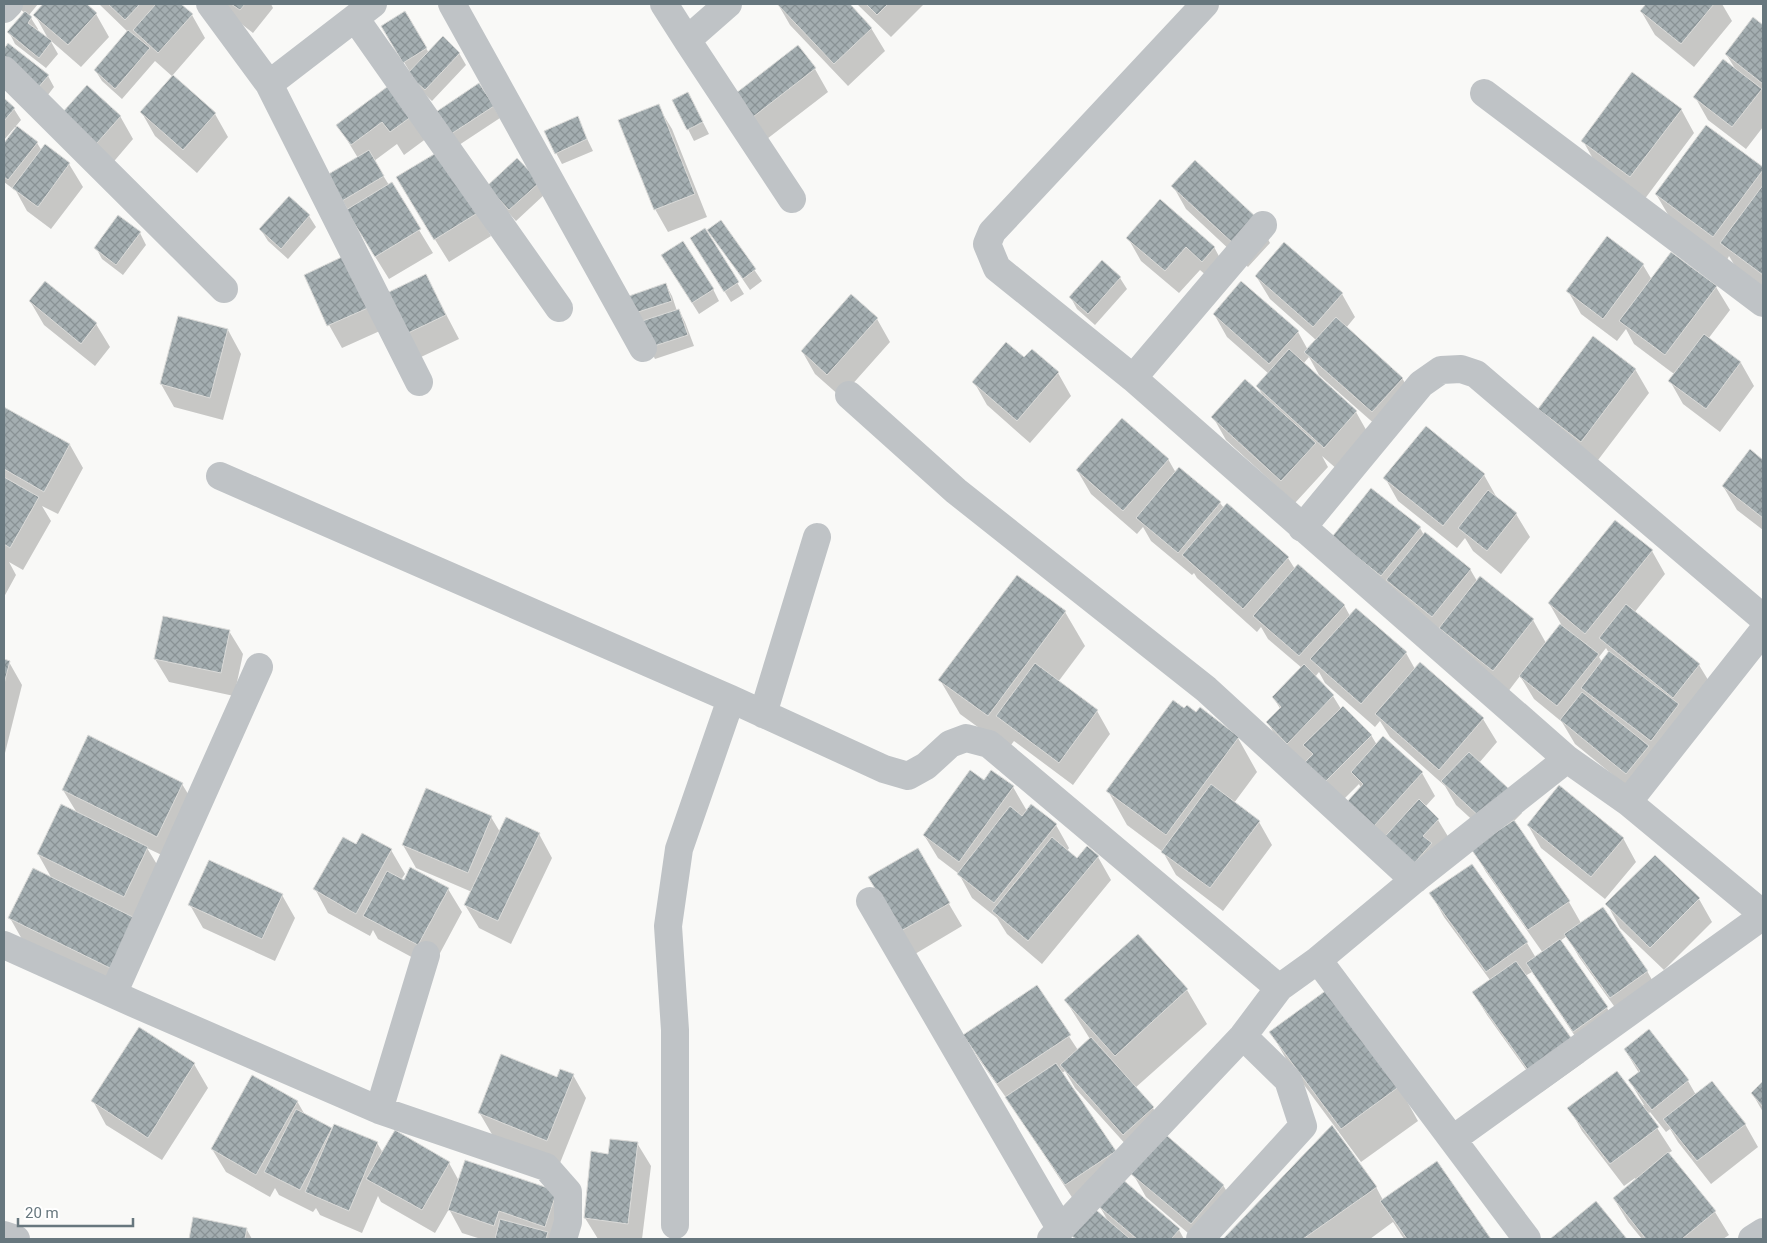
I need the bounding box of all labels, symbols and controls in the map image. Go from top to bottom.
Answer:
scale bar [18,1196,132,1228]
text: 20 m [25,1204,59,1222]

